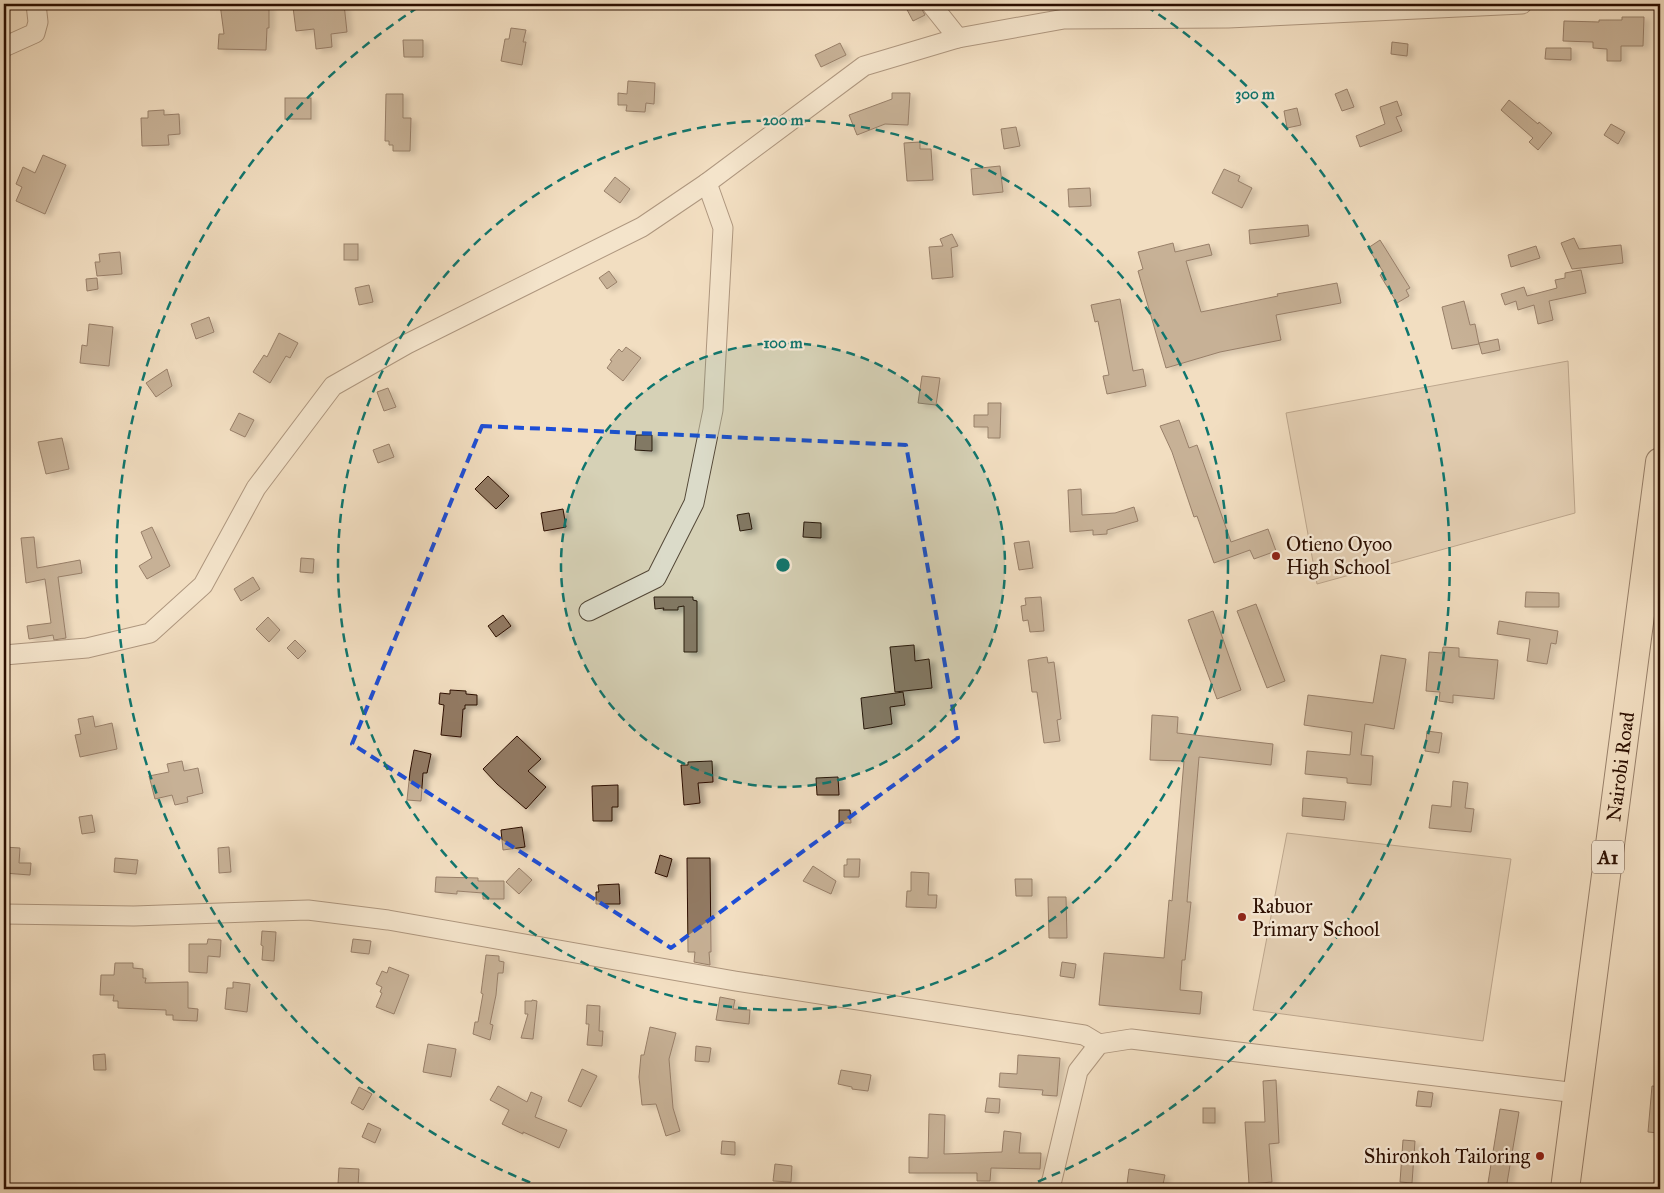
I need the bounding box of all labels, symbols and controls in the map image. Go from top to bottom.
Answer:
text: 300 m [1235,85,1275,104]
text: 200 m [763,111,804,129]
text: 100 m [763,334,803,352]
place label: Otieno Oyoo High School [1286,532,1392,580]
marker: Otieno Oyoo High School [1270,550,1282,562]
centre of rings [774,556,792,574]
street label: Nairobi Road [1601,710,1639,823]
road number: A1 [1592,840,1624,874]
place label: Rabuor Primary School [1252,894,1380,941]
marker: Rabuor Primary School [1236,911,1248,923]
place label: Shironkoh Tailoring [1364,1144,1531,1169]
marker: Shironkoh Tailoring [1534,1150,1546,1162]

